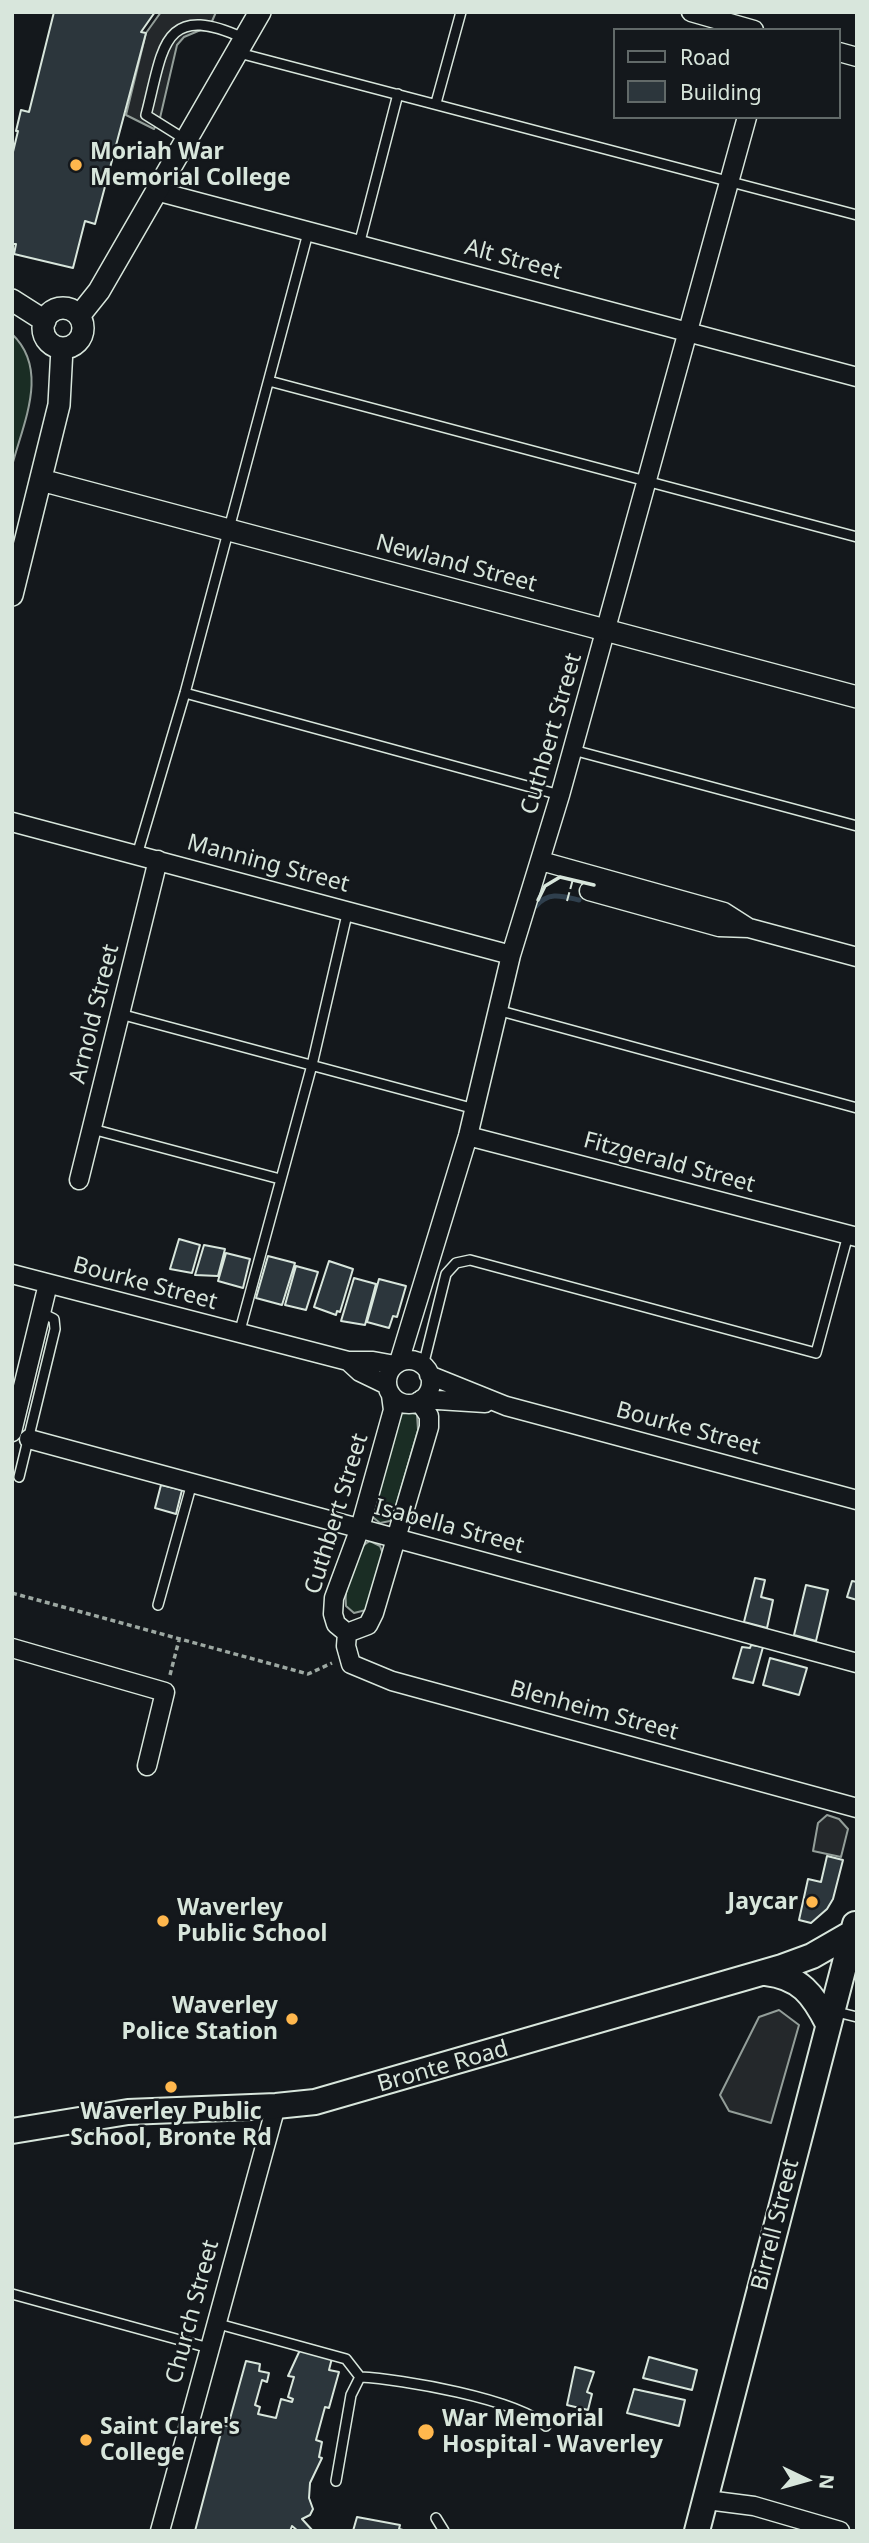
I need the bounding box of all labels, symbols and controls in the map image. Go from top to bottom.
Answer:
legend [614,28,841,119]
text: Road [680,43,730,71]
text: Building [680,78,762,106]
place label: Moriah War Memorial College [90,138,291,192]
marker: Moriah War Memorial College [68,157,84,173]
street label: Alt Street [462,234,564,286]
street label: Newland Street [373,529,539,599]
street label: Cuthbert Street [516,650,588,818]
street label: Manning Street [184,829,352,899]
street label: Arnold Street [64,941,126,1087]
street label: Fitzgerald Street [580,1127,758,1199]
street label: Bourke Street [70,1252,220,1316]
street label: Bourke Street [613,1397,763,1461]
street label: Cuthbert Street [299,1430,375,1598]
street label: Isabella Street [371,1494,527,1560]
street label: Blenheim Street [507,1675,681,1747]
place label: Jaycar [728,1888,798,1916]
place label: Waverley Public School [177,1894,327,1948]
marker: Jaycar [804,1894,820,1910]
marker: Waverley Public School [155,1913,171,1929]
place label: Waverley Police Station [121,1992,278,2046]
marker: Waverley Police Station [284,2011,300,2027]
street label: Bronte Road [374,2035,512,2099]
marker: Waverley Public School, Bronte Rd [163,2079,179,2095]
place label: Waverley Public School, Bronte Rd [70,2098,272,2152]
street label: Birrell Street [746,2156,806,2294]
street label: Church Street [161,2237,225,2387]
place label: War Memorial Hospital - Waverley [442,2405,663,2459]
place label: Saint Clare's College [100,2413,240,2467]
marker: War Memorial Hospital - Waverley [416,2422,436,2442]
marker: Saint Clare's College [78,2432,94,2448]
north arrow [771,2445,841,2515]
text: N [813,2473,841,2491]

